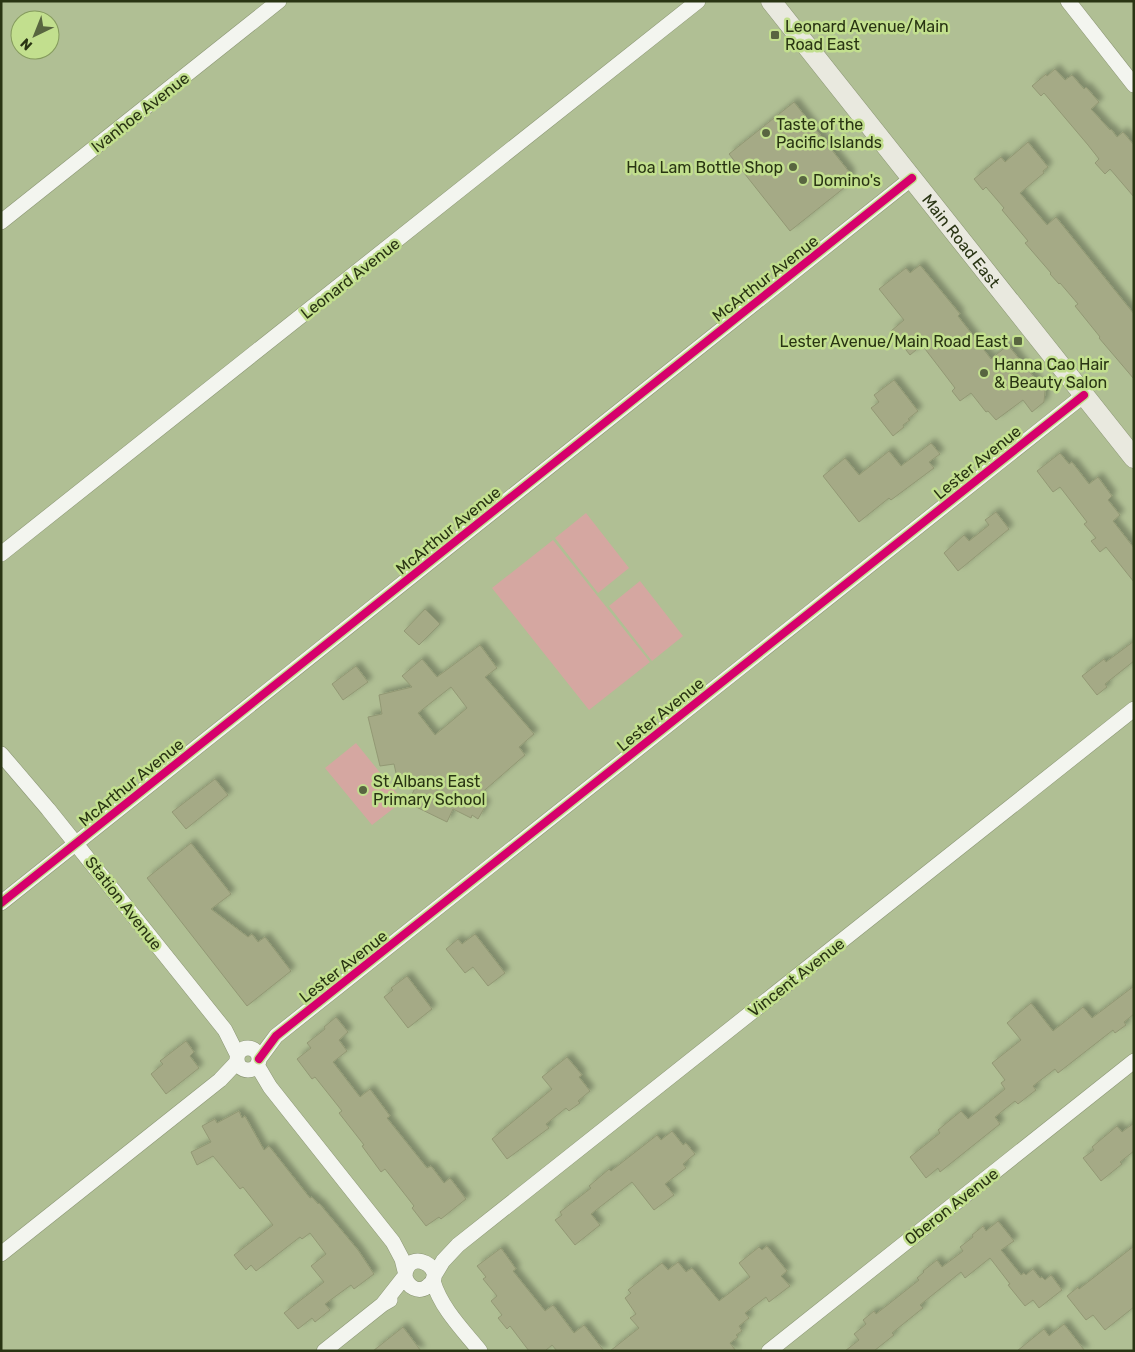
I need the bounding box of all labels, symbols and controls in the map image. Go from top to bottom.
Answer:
north arrow [10,10,60,60]
place label: Leonard Avenue/Main Road East [785,17,949,54]
marker: Leonard Avenue/Main Road East [769,29,781,41]
text: N [17,34,36,54]
street label: Ivanhoe Avenue [88,68,193,156]
place label: Taste of the Pacific Islands [776,115,882,152]
marker: Taste of the Pacific Islands [760,127,772,139]
place label: Hoa Lam Bottle Shop [626,158,783,177]
marker: Hoa Lam Bottle Shop [787,161,799,173]
place label: Domino's [813,171,881,190]
marker: Domino's [797,174,809,186]
street label: Main Road East [918,190,1004,291]
street label: McArthur Avenue [709,231,822,326]
street label: Leonard Avenue [297,234,404,323]
place label: Lester Avenue/Main Road East [780,332,1008,351]
marker: Lester Avenue/Main Road East [1012,335,1024,347]
place label: Hanna Cao Hair & Beauty Salon [994,355,1109,392]
marker: Hanna Cao Hair & Beauty Salon [978,367,990,379]
street label: Lester Avenue [930,421,1025,503]
street label: McArthur Avenue [392,482,505,578]
street label: Lester Avenue [613,673,708,755]
street label: McArthur Avenue [75,734,188,830]
place label: St Albans East Primary School [373,772,485,809]
marker: St Albans East Primary School [357,784,369,796]
street label: Station Avenue [81,853,166,954]
street label: Lester Avenue [296,926,391,1007]
street label: Vincent Avenue [744,934,848,1021]
street label: Oberon Avenue [901,1164,1002,1249]

